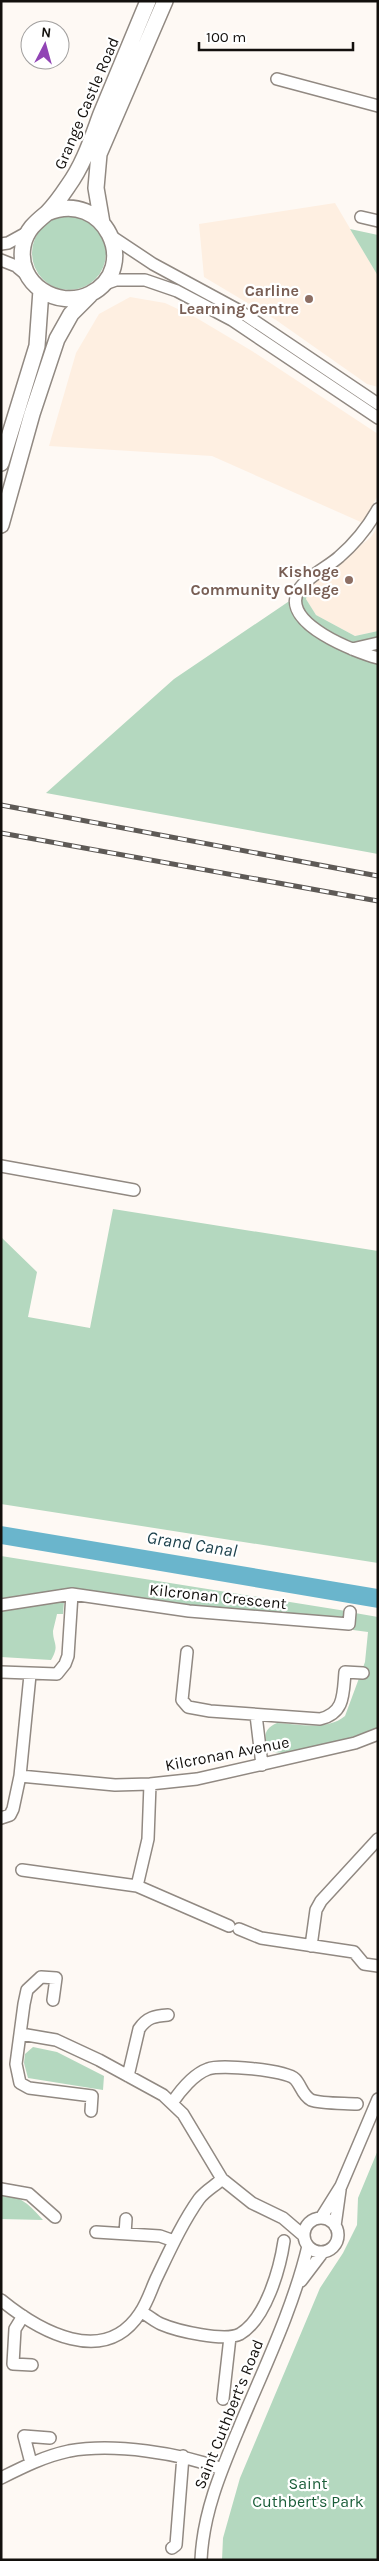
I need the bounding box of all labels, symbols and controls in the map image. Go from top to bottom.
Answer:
north arrow [20,20,70,70]
scale bar [199,20,353,52]
text: N [40,24,52,42]
text: 100 m [206,28,246,46]
street label: Grange Castle Road [50,34,123,172]
place label: Carline Learning Centre [179,281,299,318]
marker: Carline Learning Centre [303,293,315,305]
place label: Kishoge Community College [191,562,339,599]
marker: Kishoge Community College [343,574,355,586]
water label: Grand Canal [145,1526,239,1562]
street label: Kilcronan Crescent [148,1580,288,1613]
street label: Kilcronan Avenue [163,1732,291,1775]
street label: Saint Cuthbert’s Road [190,2337,267,2492]
park label: Saint Cuthbert's Park [252,2474,364,2511]

